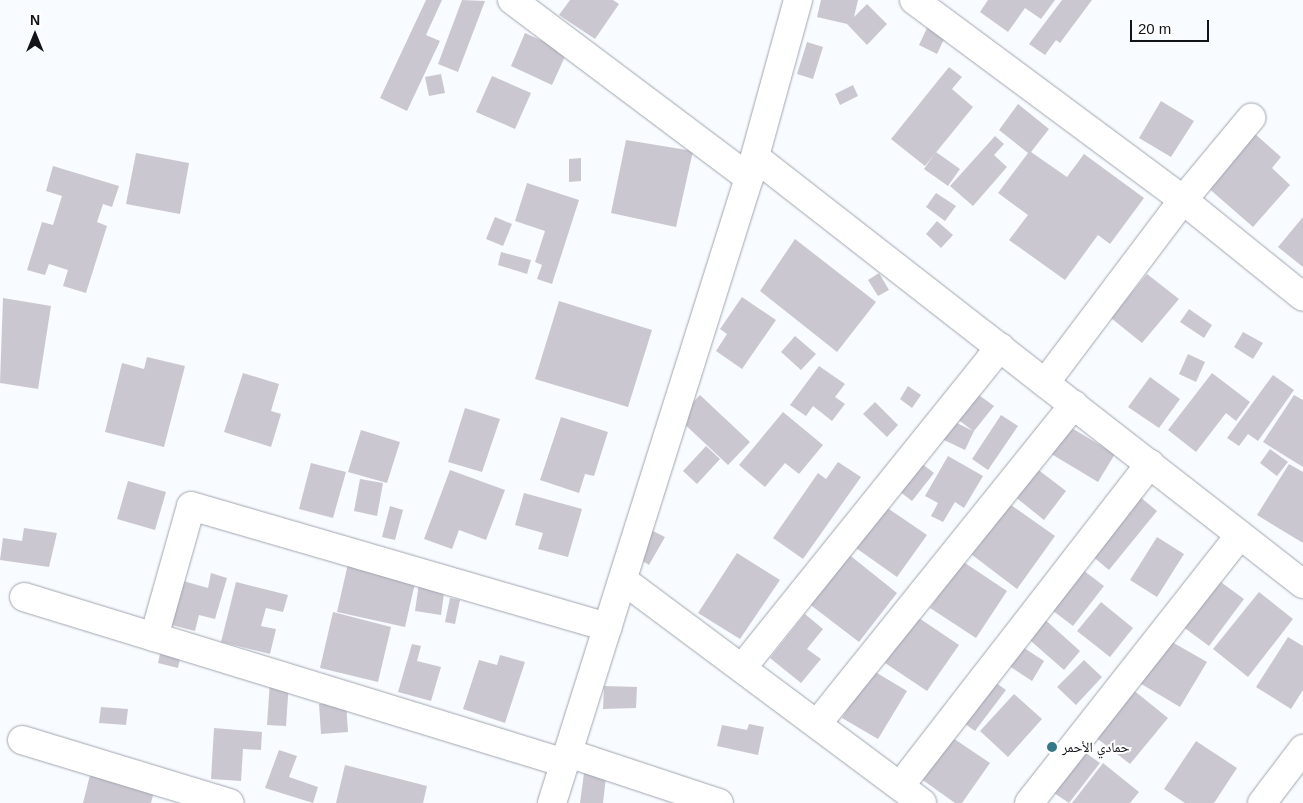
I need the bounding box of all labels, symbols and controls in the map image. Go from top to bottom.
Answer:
north arrow [10,10,60,60]
scale bar [1133,10,1212,42]
text: N [30,12,40,28]
text: 20 m [1138,20,1171,37]
place label: حمادي الأحمر [1062,739,1129,755]
marker: حمادي الأحمر [1046,741,1058,753]

